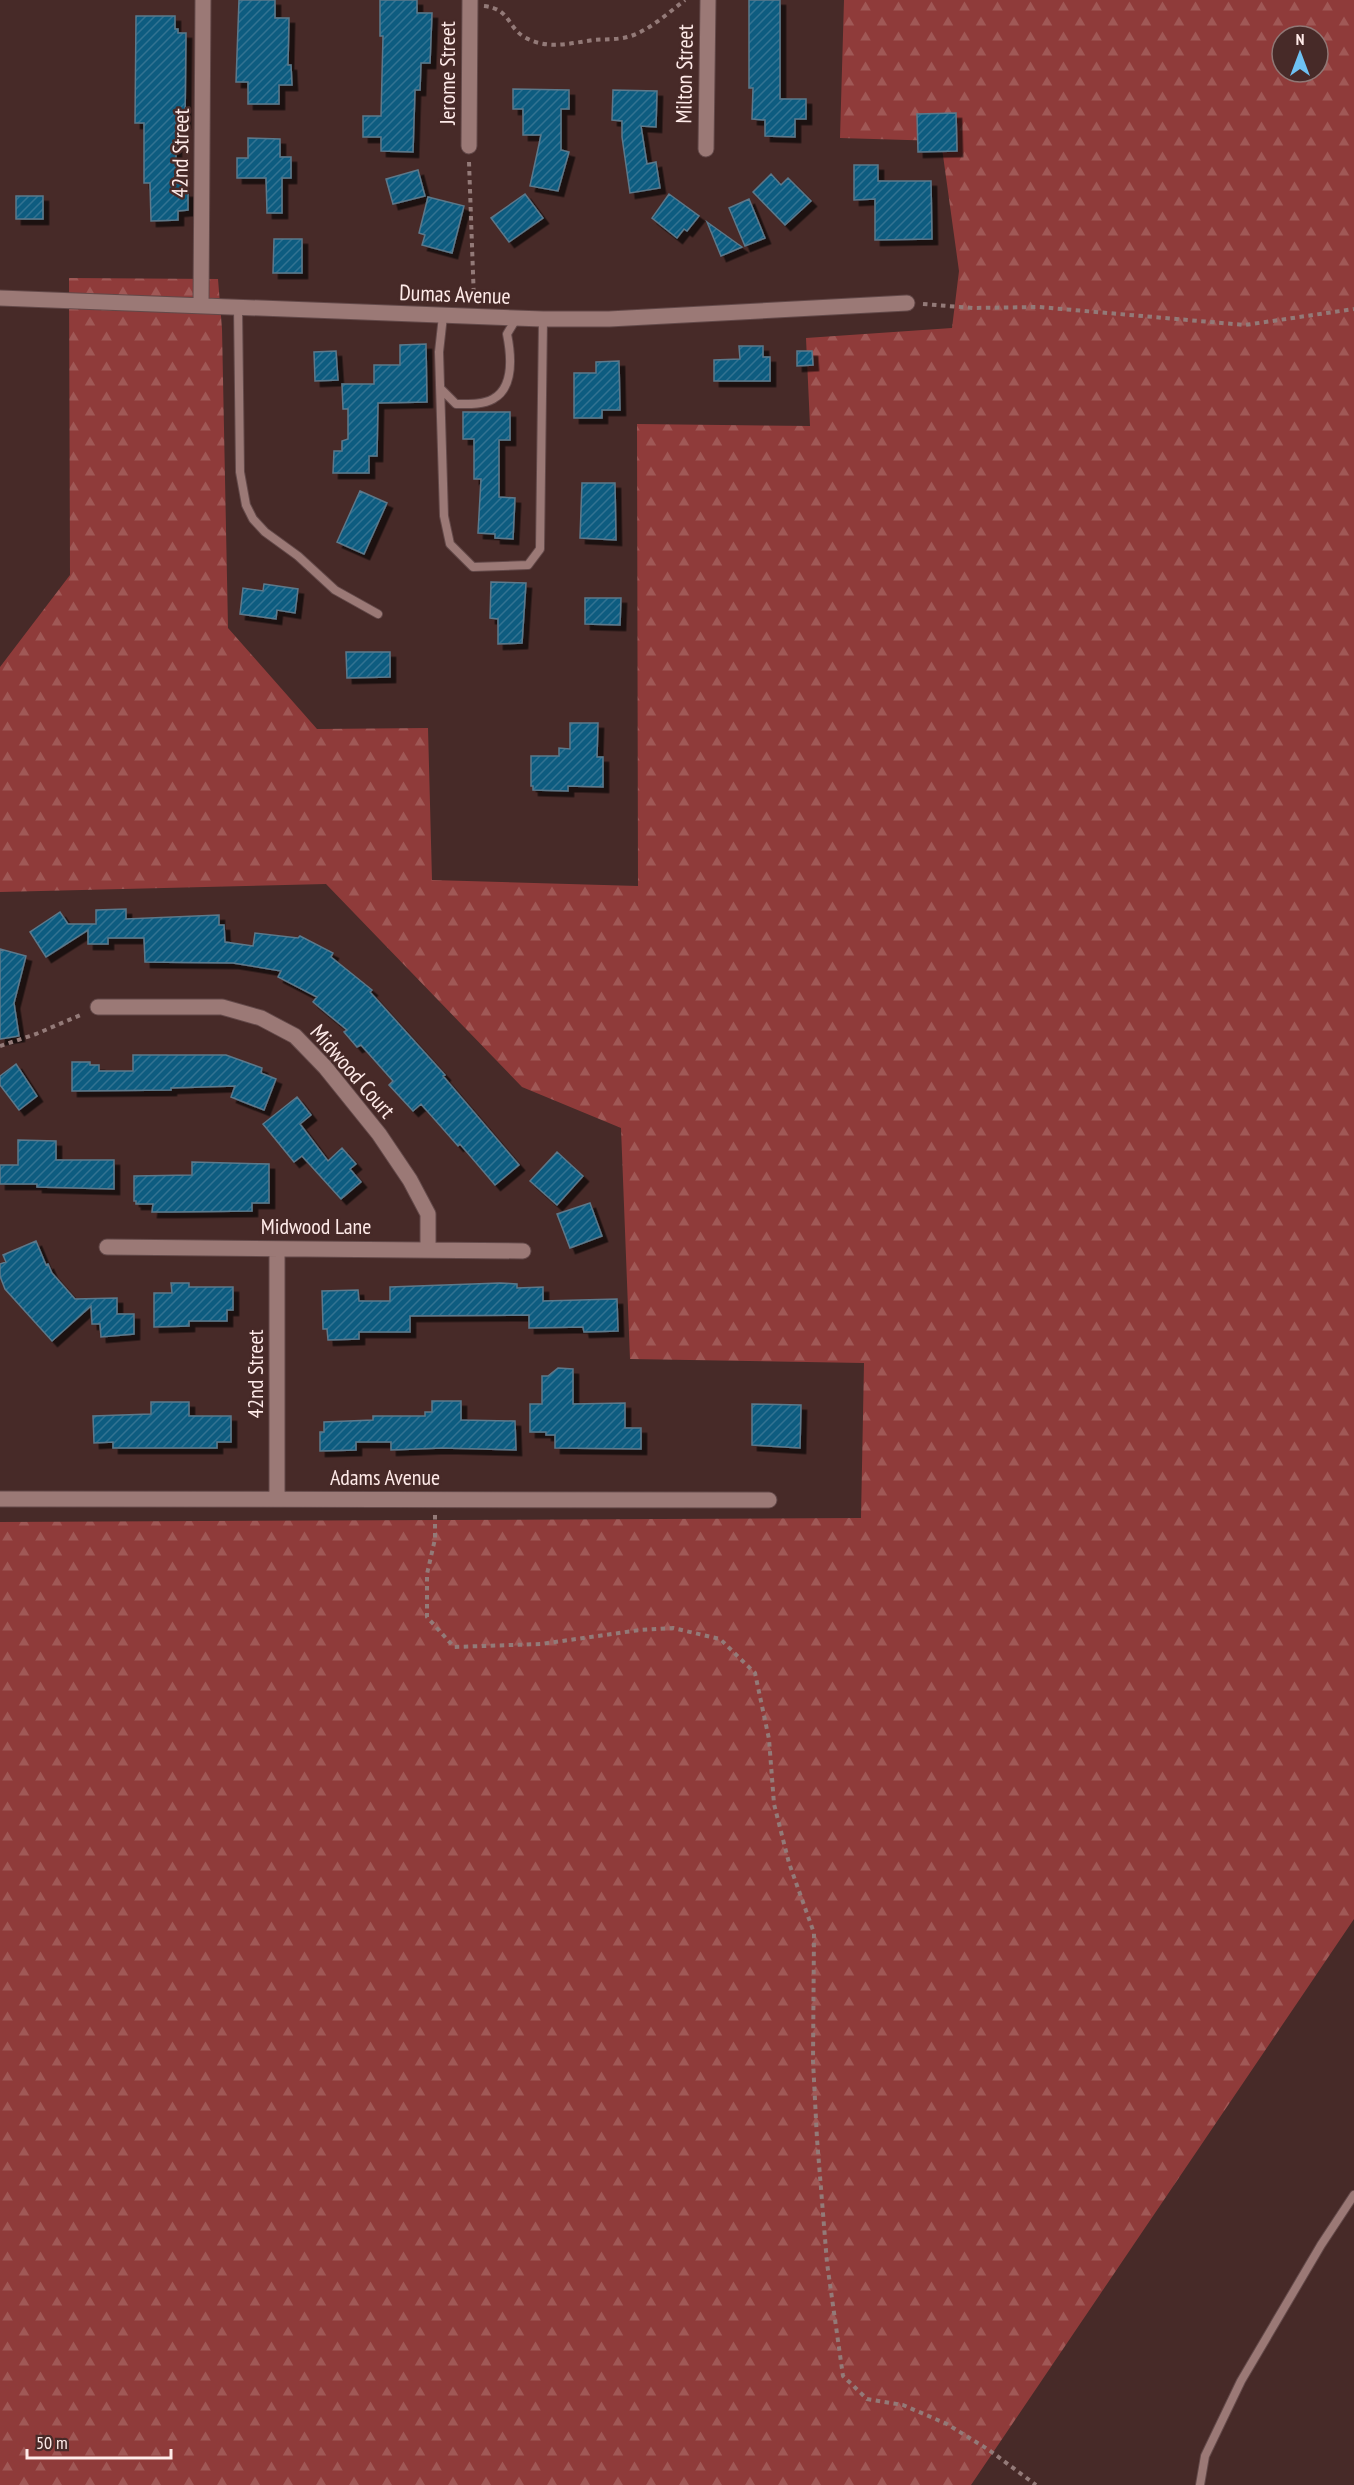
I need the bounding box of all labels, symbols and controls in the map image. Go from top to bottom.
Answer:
street label: Jerome Street [433,21,461,126]
street label: Milton Street [669,24,699,124]
north arrow [1270,24,1330,84]
text: N [1296,29,1304,49]
street label: 42nd Street [165,108,195,198]
street label: Dumas Avenue [399,278,511,310]
street label: Midwood Court [305,1018,401,1124]
street label: Midwood Lane [261,1212,371,1240]
street label: 42nd Street [241,1329,269,1419]
street label: Adams Avenue [330,1463,440,1491]
scale bar [27,2422,171,2460]
text: 50 m [36,2431,68,2454]

